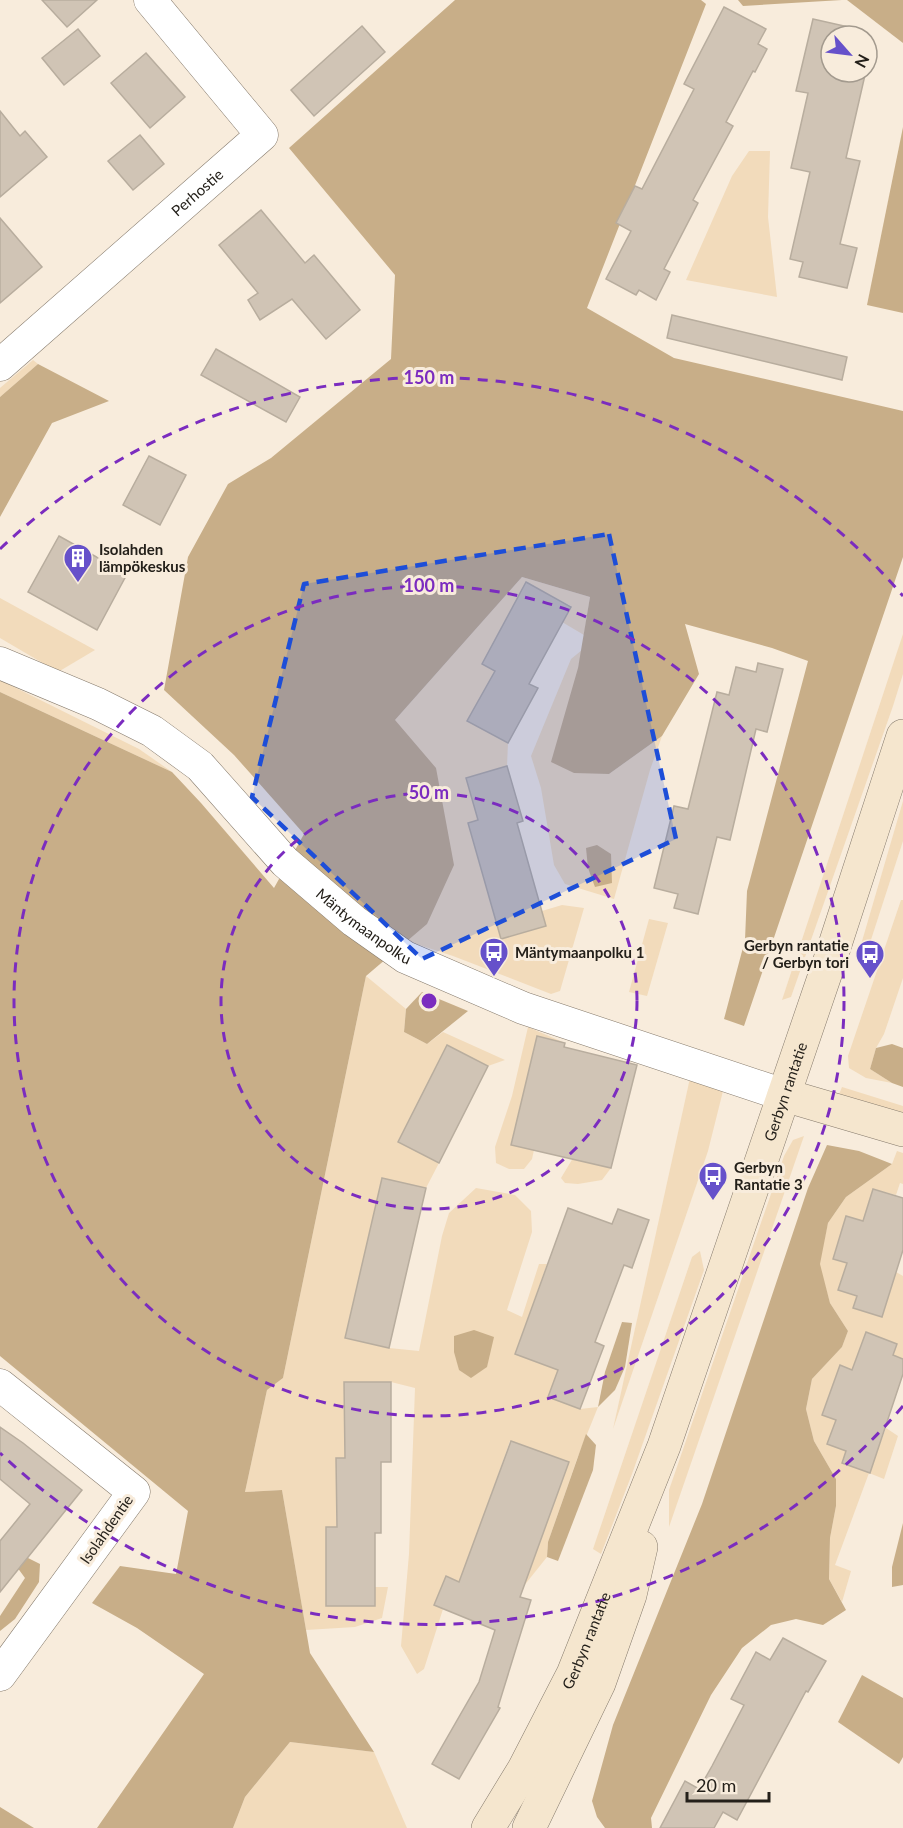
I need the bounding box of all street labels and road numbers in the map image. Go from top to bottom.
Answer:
street label: Perhostie [167,165,226,220]
street label: Mäntymaanpolku [313,884,414,968]
street label: Gerbyn rantatie [760,1040,810,1143]
street label: Isolahdentie [76,1491,136,1567]
street label: Gerbyn rantatie [558,1589,614,1692]

